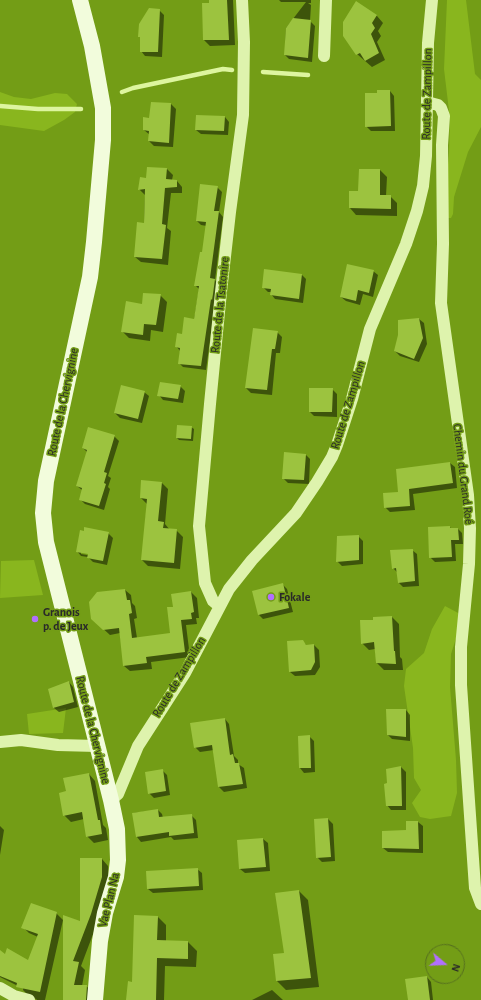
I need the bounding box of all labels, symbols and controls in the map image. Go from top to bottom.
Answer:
street label: Route de Zampillon [419,48,435,140]
street label: Route de la Tsatonire [208,256,232,354]
street label: Route de la Chervignine [44,347,82,457]
street label: Route de Zampillon [328,359,368,451]
street label: Chemin du Grand Roé [450,423,476,525]
place label: Fokale [279,590,310,604]
marker: Fokale [266,592,276,602]
place label: Granois p. de Jeux [43,605,88,633]
marker: Granois p. de Jeux [30,614,40,624]
street label: Route de Zampillon [149,634,209,720]
street label: Route de la Chervignine [73,675,113,785]
street label: Vae Plan Na [95,871,123,929]
north arrow [425,944,465,984]
text: N [449,962,462,973]

